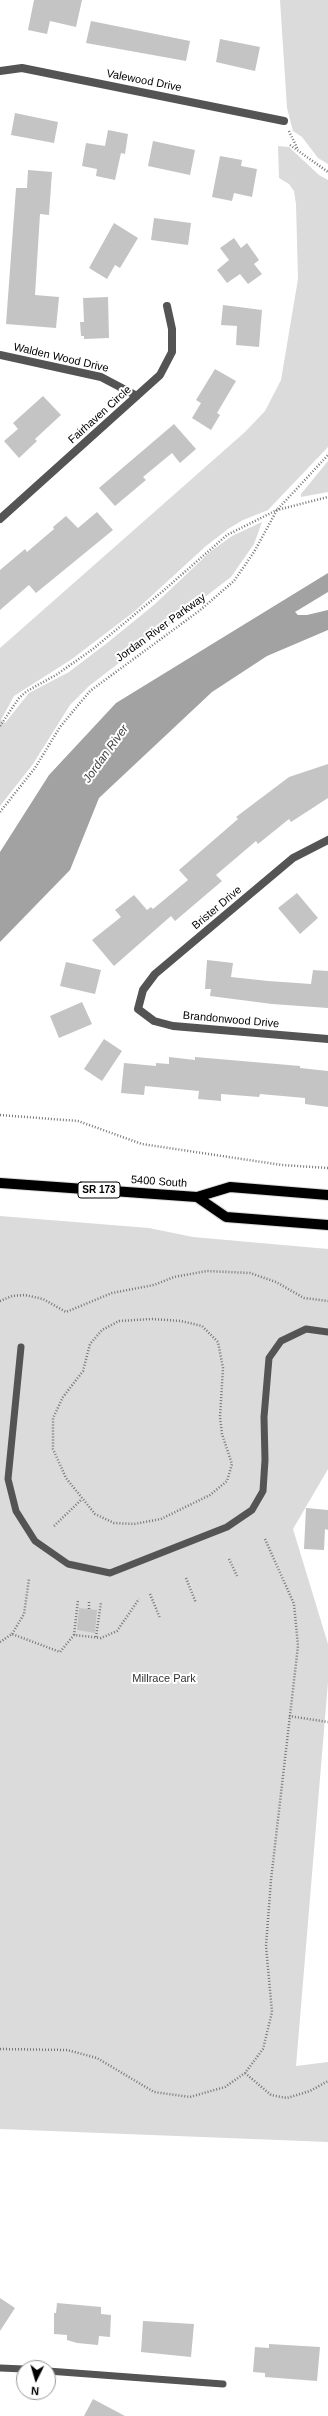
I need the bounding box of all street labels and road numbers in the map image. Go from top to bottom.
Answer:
street label: Valewood Drive [105,67,183,95]
street label: Walden Wood Drive [12,341,110,375]
street label: Fairhaven Circle [66,383,134,447]
street label: Jordan River Parkway [114,591,208,665]
street label: Brister Drive [190,883,244,933]
street label: Brandonwood Drive [182,1009,280,1031]
street label: 5400 South [130,1173,188,1191]
road number: SR 173 [78,1182,120,1198]

